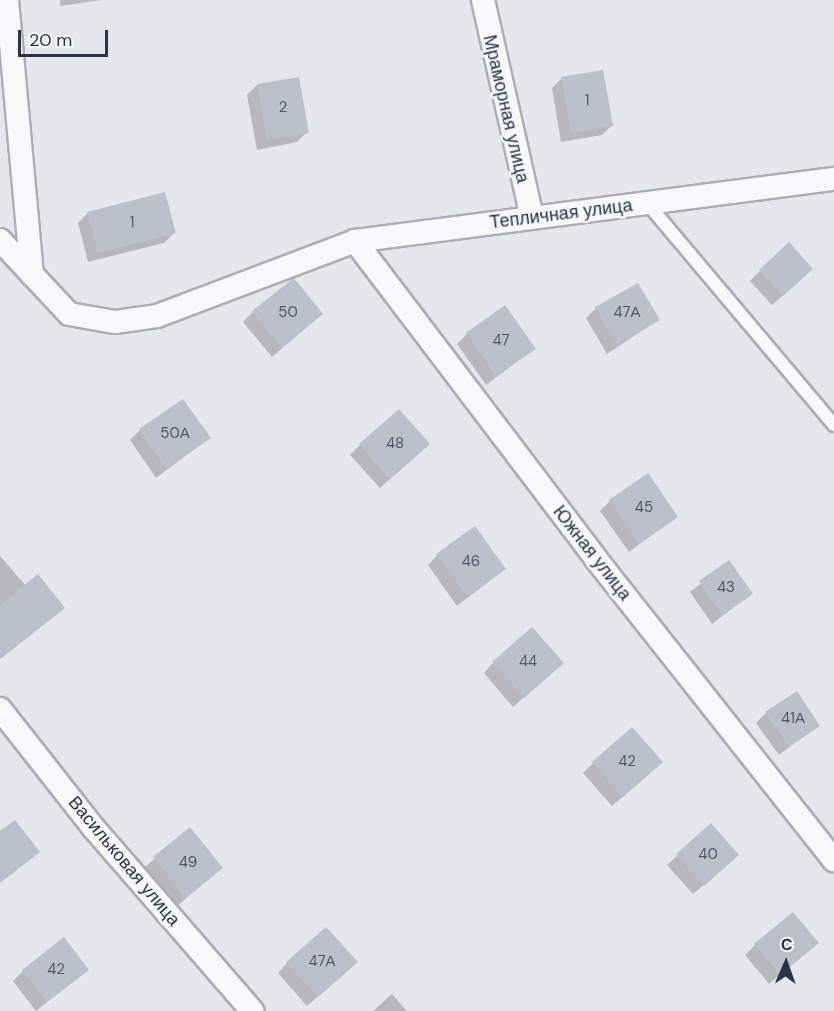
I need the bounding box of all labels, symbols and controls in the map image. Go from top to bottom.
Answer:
scale bar [21,18,111,56]
text: 20 m [29,28,72,52]
street label: Мраморная улица [478,33,534,185]
house number: 1 [585,92,589,110]
house number: 2 [279,99,287,117]
street label: Тепличная улица [488,195,634,233]
house number: 1 [130,214,134,232]
house number: 50 [278,304,298,322]
house number: 47А [613,304,641,322]
house number: 47 [492,332,510,350]
house number: 50А [160,425,190,443]
house number: 48 [386,435,404,453]
house number: 45 [635,499,653,517]
street label: Южная улица [548,501,636,605]
house number: 46 [462,553,480,571]
house number: 43 [717,579,735,597]
house number: 44 [519,653,537,671]
house number: 41А [781,710,805,728]
house number: 42 [618,753,636,771]
street label: Васильковая улица [64,792,184,930]
house number: 40 [698,846,718,864]
house number: 49 [179,854,197,872]
north arrow [756,933,816,993]
text: С [781,934,793,955]
house number: 47А [308,953,336,971]
house number: 42 [47,961,65,979]

